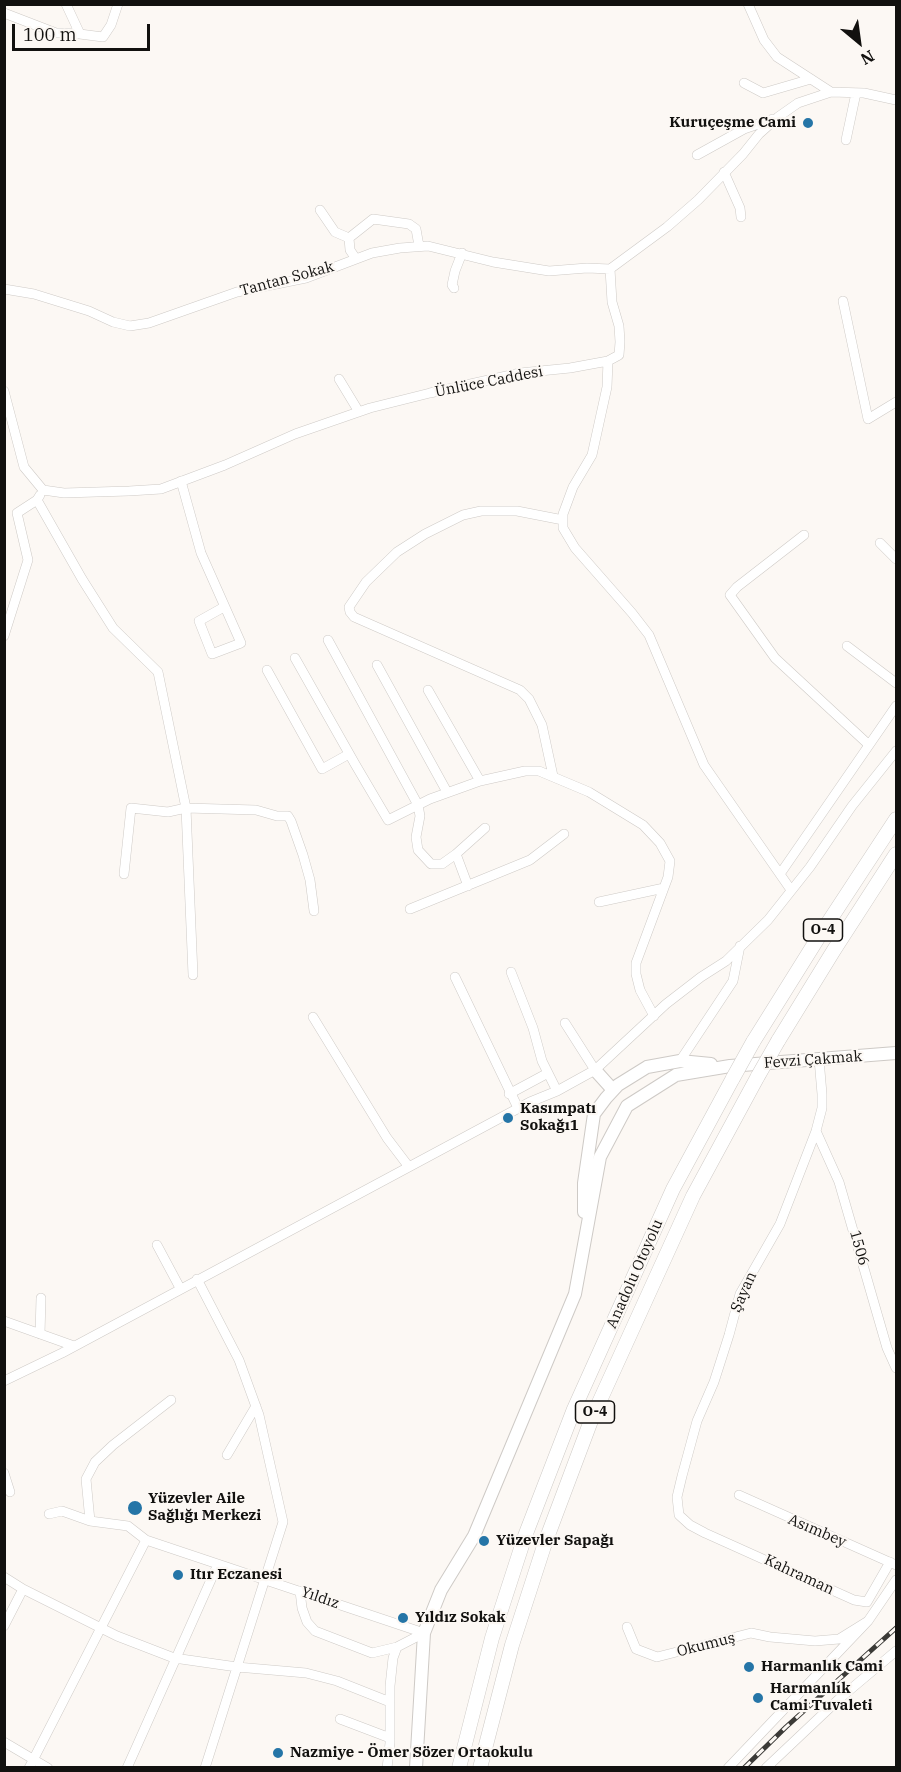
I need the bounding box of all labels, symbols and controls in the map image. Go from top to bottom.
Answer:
scale bar [15,12,153,50]
north arrow [829,12,889,72]
text: 100 m [23,23,77,46]
text: N [857,46,878,70]
place label: Kuruçeşme Cami [669,114,796,132]
marker: Kuruçeşme Cami [801,116,815,130]
street label: Tantan Sokak [238,258,336,300]
street label: Ünlüce Caddesi [433,363,545,401]
road number: O-4 [804,919,842,941]
street label: Fevzi Çakmak [763,1048,863,1072]
place label: Kasımpatı Sokağı1 [520,1100,596,1135]
marker: Kasımpatı Sokağı1 [501,1111,515,1125]
street label: Anadolu Otoyolu [603,1217,667,1331]
street label: 1506 [845,1228,873,1268]
street label: Şayan [727,1269,761,1315]
road number: O-4 [576,1401,614,1423]
place label: Yüzevler Aile Sağlığı Merkezi [148,1490,261,1525]
marker: Yüzevler Aile Sağlığı Merkezi [126,1499,144,1517]
street label: Asımbey [785,1511,849,1551]
place label: Yüzevler Sapağı [496,1532,614,1550]
marker: Yüzevler Sapağı [477,1534,491,1548]
street label: Kahraman [761,1551,837,1599]
place label: Itır Eczanesi [190,1566,282,1584]
marker: Itır Eczanesi [171,1568,185,1582]
street label: Yıldız [298,1583,342,1613]
place label: Yıldız Sokak [415,1609,506,1627]
marker: Yıldız Sokak [396,1611,410,1625]
street label: Okumuş [675,1629,737,1661]
place label: Harmanlık Cami [761,1658,883,1676]
marker: Harmanlık Cami [742,1660,756,1674]
place label: Harmanlık Cami Tuvaleti [770,1680,873,1715]
marker: Harmanlık Cami Tuvaleti [751,1691,765,1705]
place label: Nazmiye - Ömer Sözer Ortaokulu [290,1744,533,1762]
marker: Nazmiye - Ömer Sözer Ortaokulu [271,1746,285,1760]

